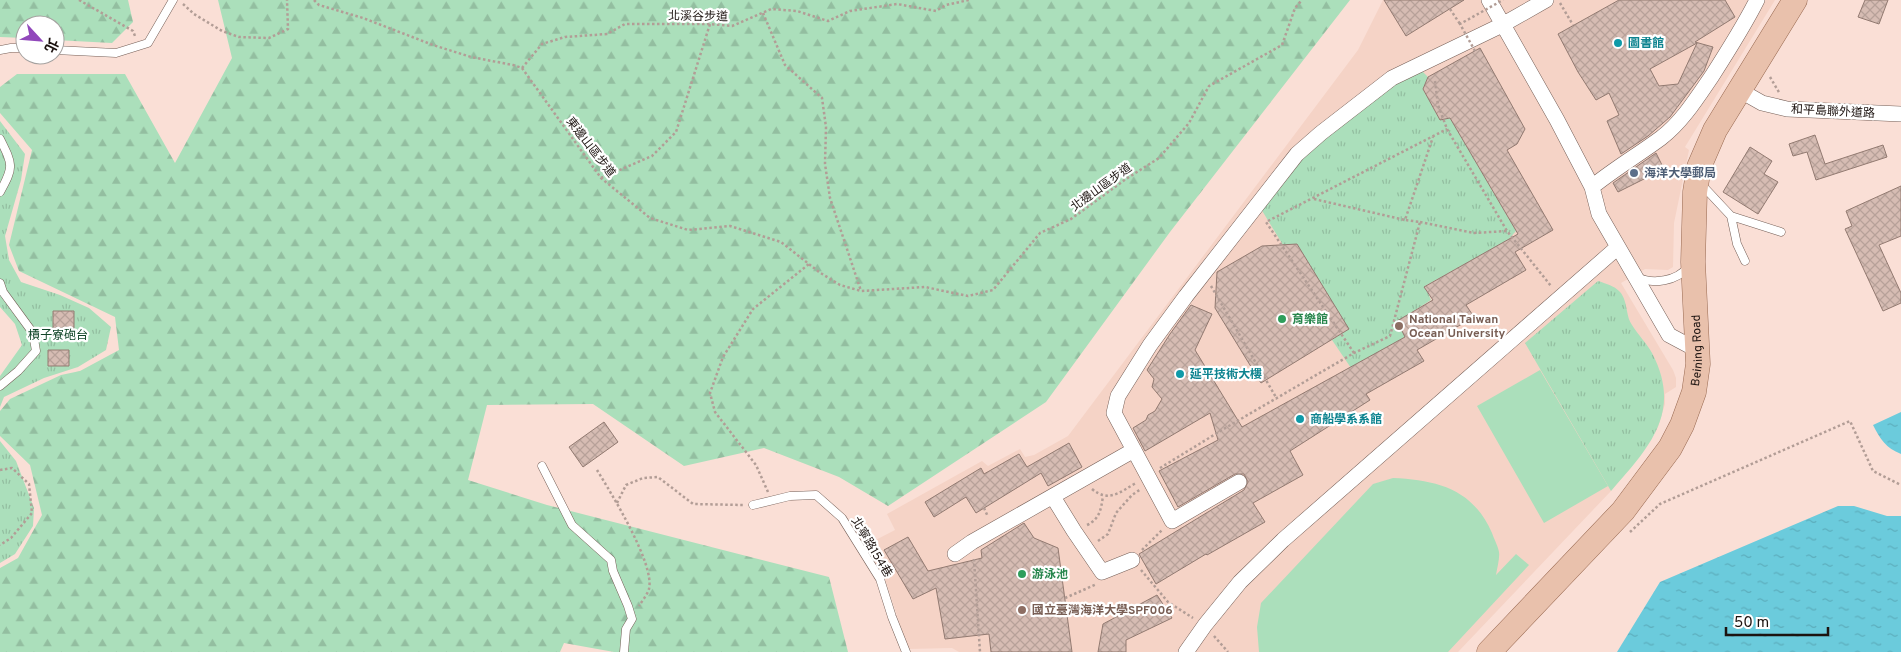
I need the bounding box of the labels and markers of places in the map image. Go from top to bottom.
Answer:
place label: 圖書館 [1628,36,1664,52]
marker: 圖書館 [1612,37,1624,49]
place label: 海洋大學郵局 [1644,166,1716,182]
marker: 海洋大學郵局 [1628,167,1640,179]
place label: 育樂館 [1292,312,1328,328]
place label: National Taiwan Ocean University [1409,312,1505,342]
marker: 育樂館 [1276,313,1288,325]
marker: National Taiwan Ocean University [1393,320,1405,332]
place label: 延平技術大樓 [1190,367,1262,383]
marker: 延平技術大樓 [1174,368,1186,380]
place label: 商船學系系館 [1310,412,1382,428]
marker: 商船學系系館 [1294,413,1306,425]
place label: 游泳池 [1032,567,1068,583]
marker: 游泳池 [1016,568,1028,580]
place label: 國立臺灣海洋大學SPF006 [1032,603,1173,619]
marker: 國立臺灣海洋大學SPF006 [1016,604,1028,616]

